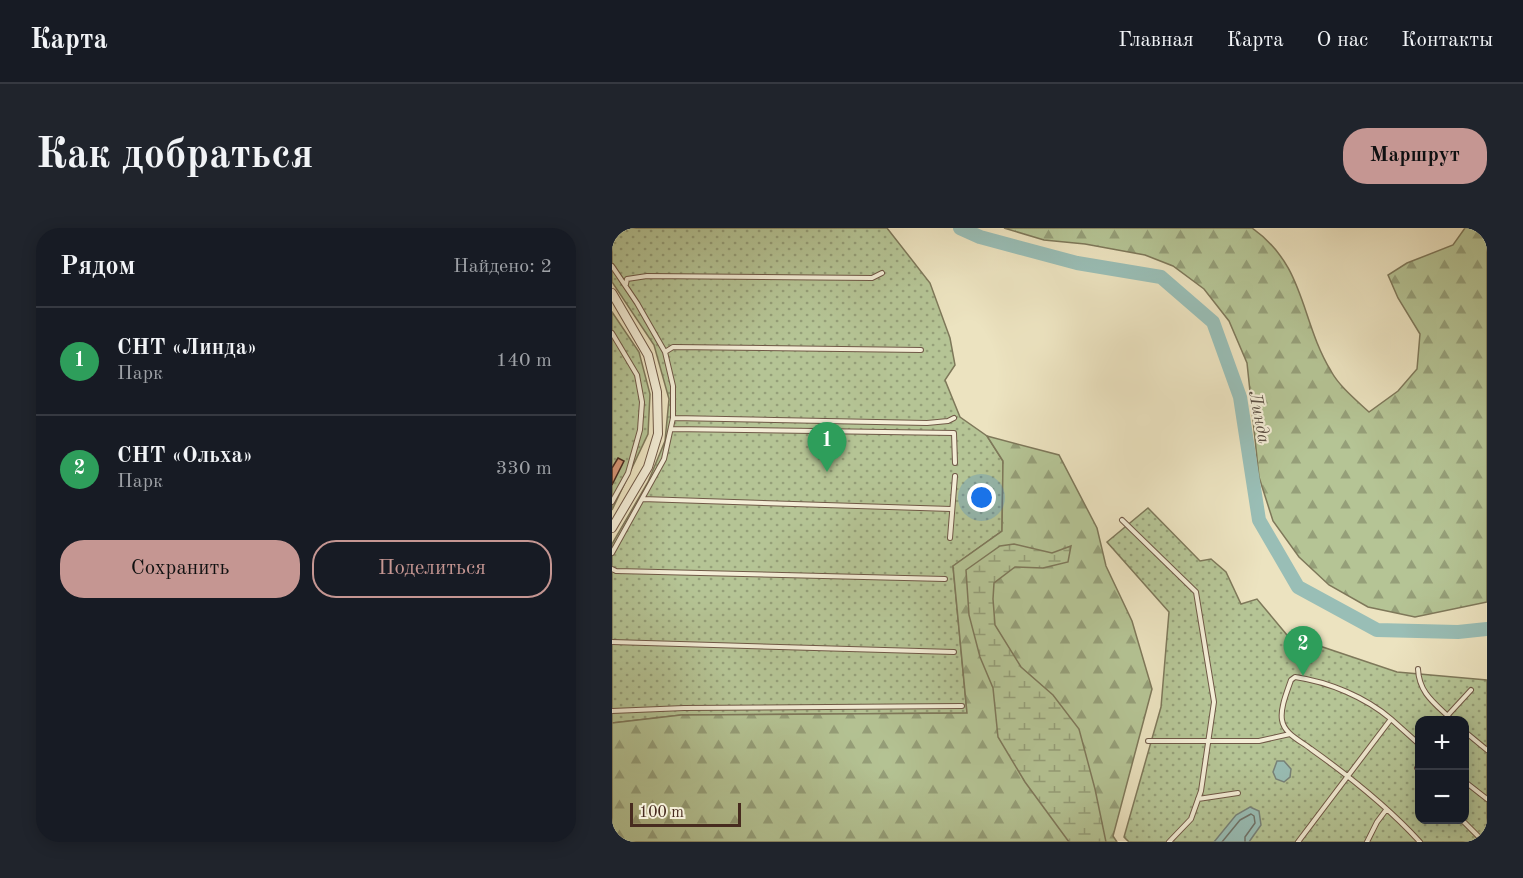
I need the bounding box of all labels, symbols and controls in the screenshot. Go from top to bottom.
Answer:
text: Карта [30,27,108,55]
text: Главная [1118,30,1194,51]
text: Карта [1227,30,1284,51]
text: О нас [1317,30,1368,51]
text: Контакты [1401,30,1493,51]
button: Маршрут [1343,128,1487,184]
text: Как добраться [36,135,313,177]
text: Рядом [60,254,135,280]
text: Найдено: 2 [453,257,552,277]
text: СНТ «Линда» [117,337,257,359]
text: 1 [74,351,85,371]
text: 140 m [496,351,552,371]
text: Парк [117,364,163,384]
water label: Линда [1245,389,1273,445]
pin: 1 [808,422,846,472]
text: СНТ «Ольха» [117,445,253,467]
text: 2 [74,459,85,479]
text: 330 m [496,459,552,479]
text: Парк [117,472,163,492]
your location [967,483,996,512]
button: Сохранить [60,540,300,598]
button: Поделиться [312,540,552,598]
pin: 2 [1284,626,1322,676]
map controls [1415,716,1469,824]
button: + [1415,716,1469,770]
button: − [1415,770,1469,824]
scale bar [630,800,741,828]
text: 100 m [639,805,684,821]

